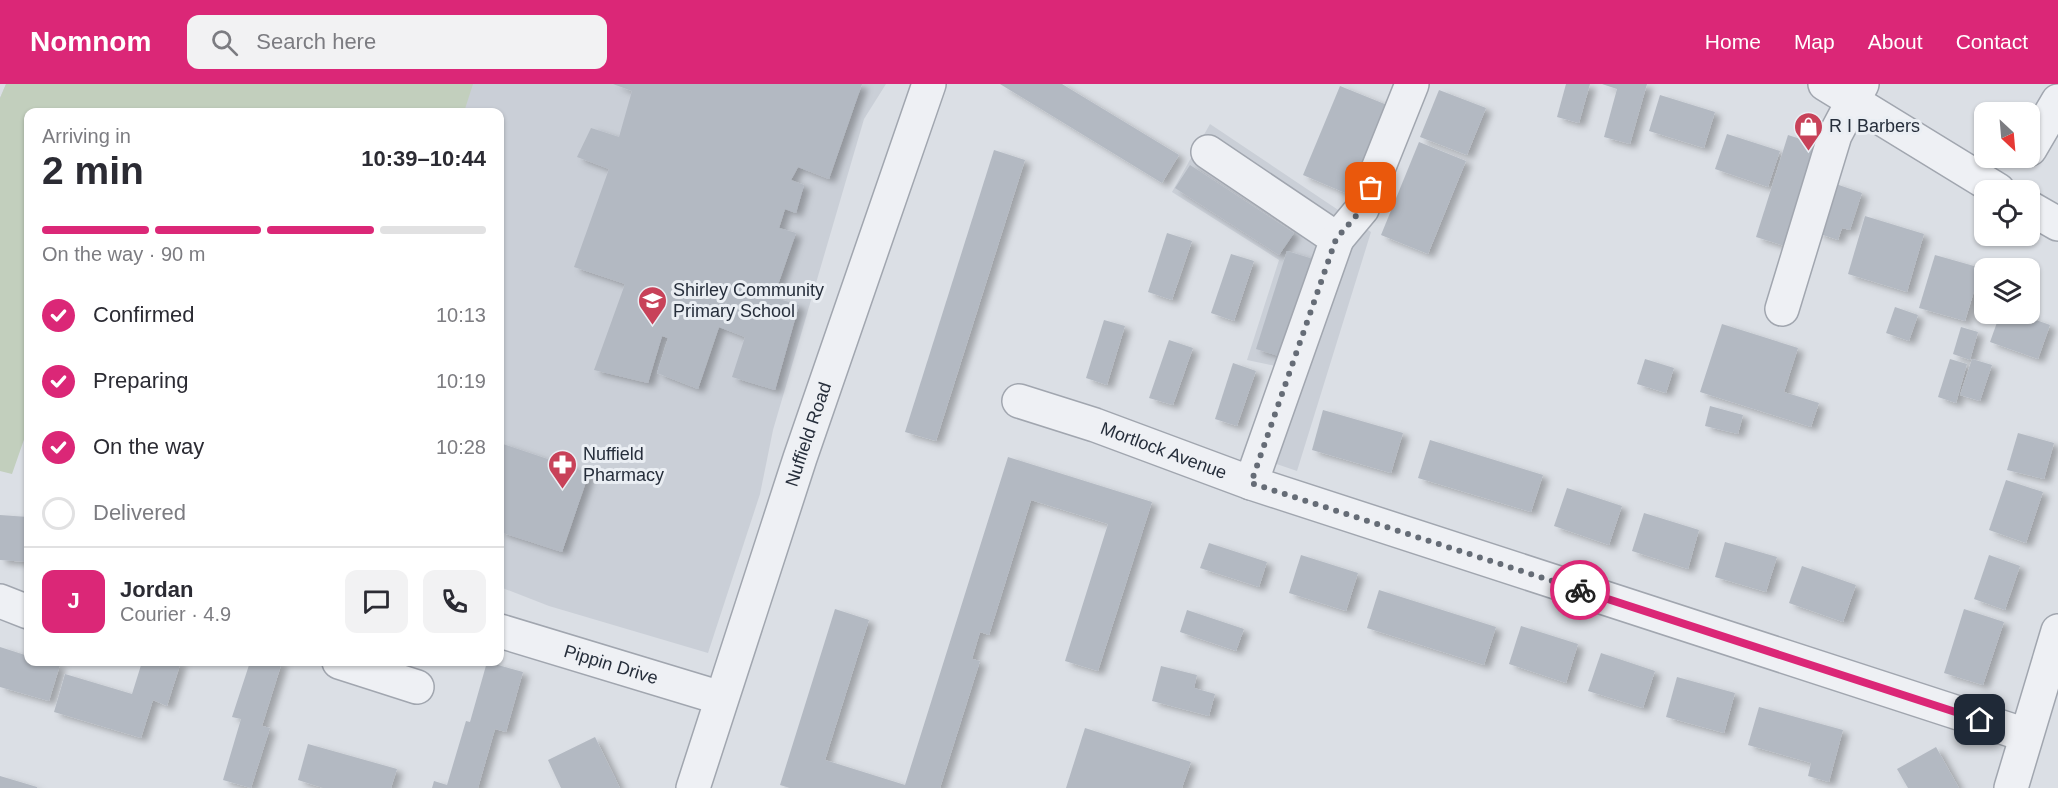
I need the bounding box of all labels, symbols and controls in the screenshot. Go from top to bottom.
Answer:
search box [187,15,607,69]
text: Nomnom [30,26,151,57]
icon: search [208,26,241,59]
text: Search here [256,29,376,54]
text: Home [1705,30,1761,53]
text: Map [1794,30,1835,53]
text: About [1868,30,1923,53]
text: Contact [1956,30,2028,53]
north arrow [1974,102,2040,168]
map controls [1974,102,2040,324]
shop icon: R I Barbers [1792,110,1824,152]
place label: R I Barbers [1829,116,1920,136]
text: Arriving in [42,125,131,147]
text: 10:39–10:44 [361,146,486,171]
text: 2 min [42,149,144,192]
pin [1345,162,1396,213]
icon: bag [1354,171,1387,204]
button: locate [1974,180,2040,246]
text: On the way · 90 m [42,243,205,265]
button: layers [1974,258,2040,324]
place label: Shirley Community Primary School [673,280,824,321]
school or university icon: Shirley Community Primary School [636,284,668,326]
icon: check [42,299,75,332]
text: Confirmed [93,302,194,327]
text: 10:13 [436,304,486,326]
icon: check [42,365,75,398]
text: Preparing [93,368,188,393]
text: 10:19 [436,370,486,392]
street label: Nuffield Road [781,380,835,489]
street label: Mortlock Avenue [1098,418,1229,483]
icon: check [42,431,75,464]
text: On the way [93,434,204,459]
text: 10:28 [436,436,486,458]
place label: Nuffield Pharmacy [583,444,664,485]
pharmacy icon: Nuffield Pharmacy [546,448,578,490]
text: Delivered [93,500,186,525]
courier [1550,560,1610,620]
button: chat [345,570,408,633]
button: phone [423,570,486,633]
icon: bike [1564,574,1597,607]
text: Jordan [120,577,193,602]
text: J [67,588,80,613]
text: Courier · 4.9 [120,603,231,625]
street label: Pippin Drive [562,641,660,688]
pin [1954,694,2005,745]
icon: home [1963,703,1996,736]

